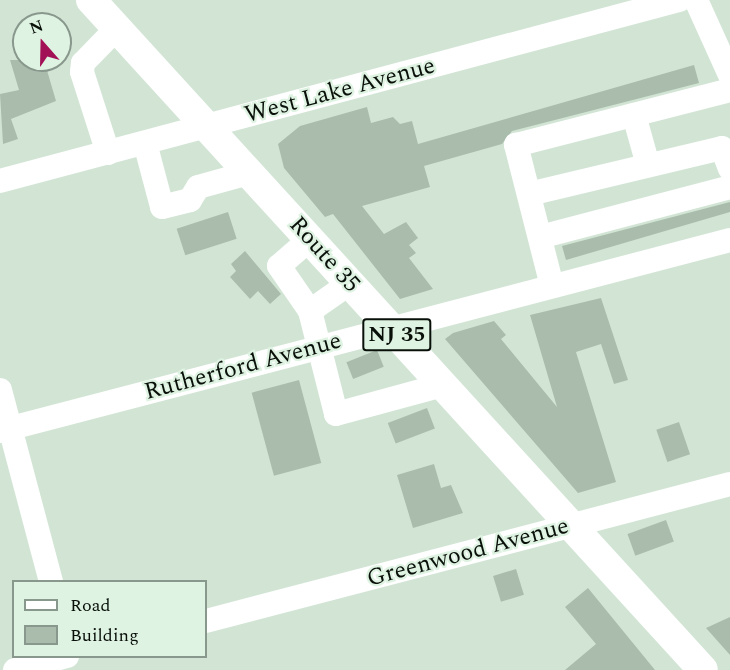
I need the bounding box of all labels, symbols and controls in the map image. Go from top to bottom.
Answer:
north arrow [12,12,72,72]
text: N [26,13,47,40]
street label: West Lake Avenue [242,52,438,130]
street label: Route 35 [282,211,366,299]
road number: NJ 35 [361,316,433,354]
street label: Rutherford Avenue [141,327,345,407]
street label: Greenwood Avenue [364,512,572,594]
legend [12,580,207,658]
text: Road [70,592,111,619]
text: Building [70,622,139,649]

